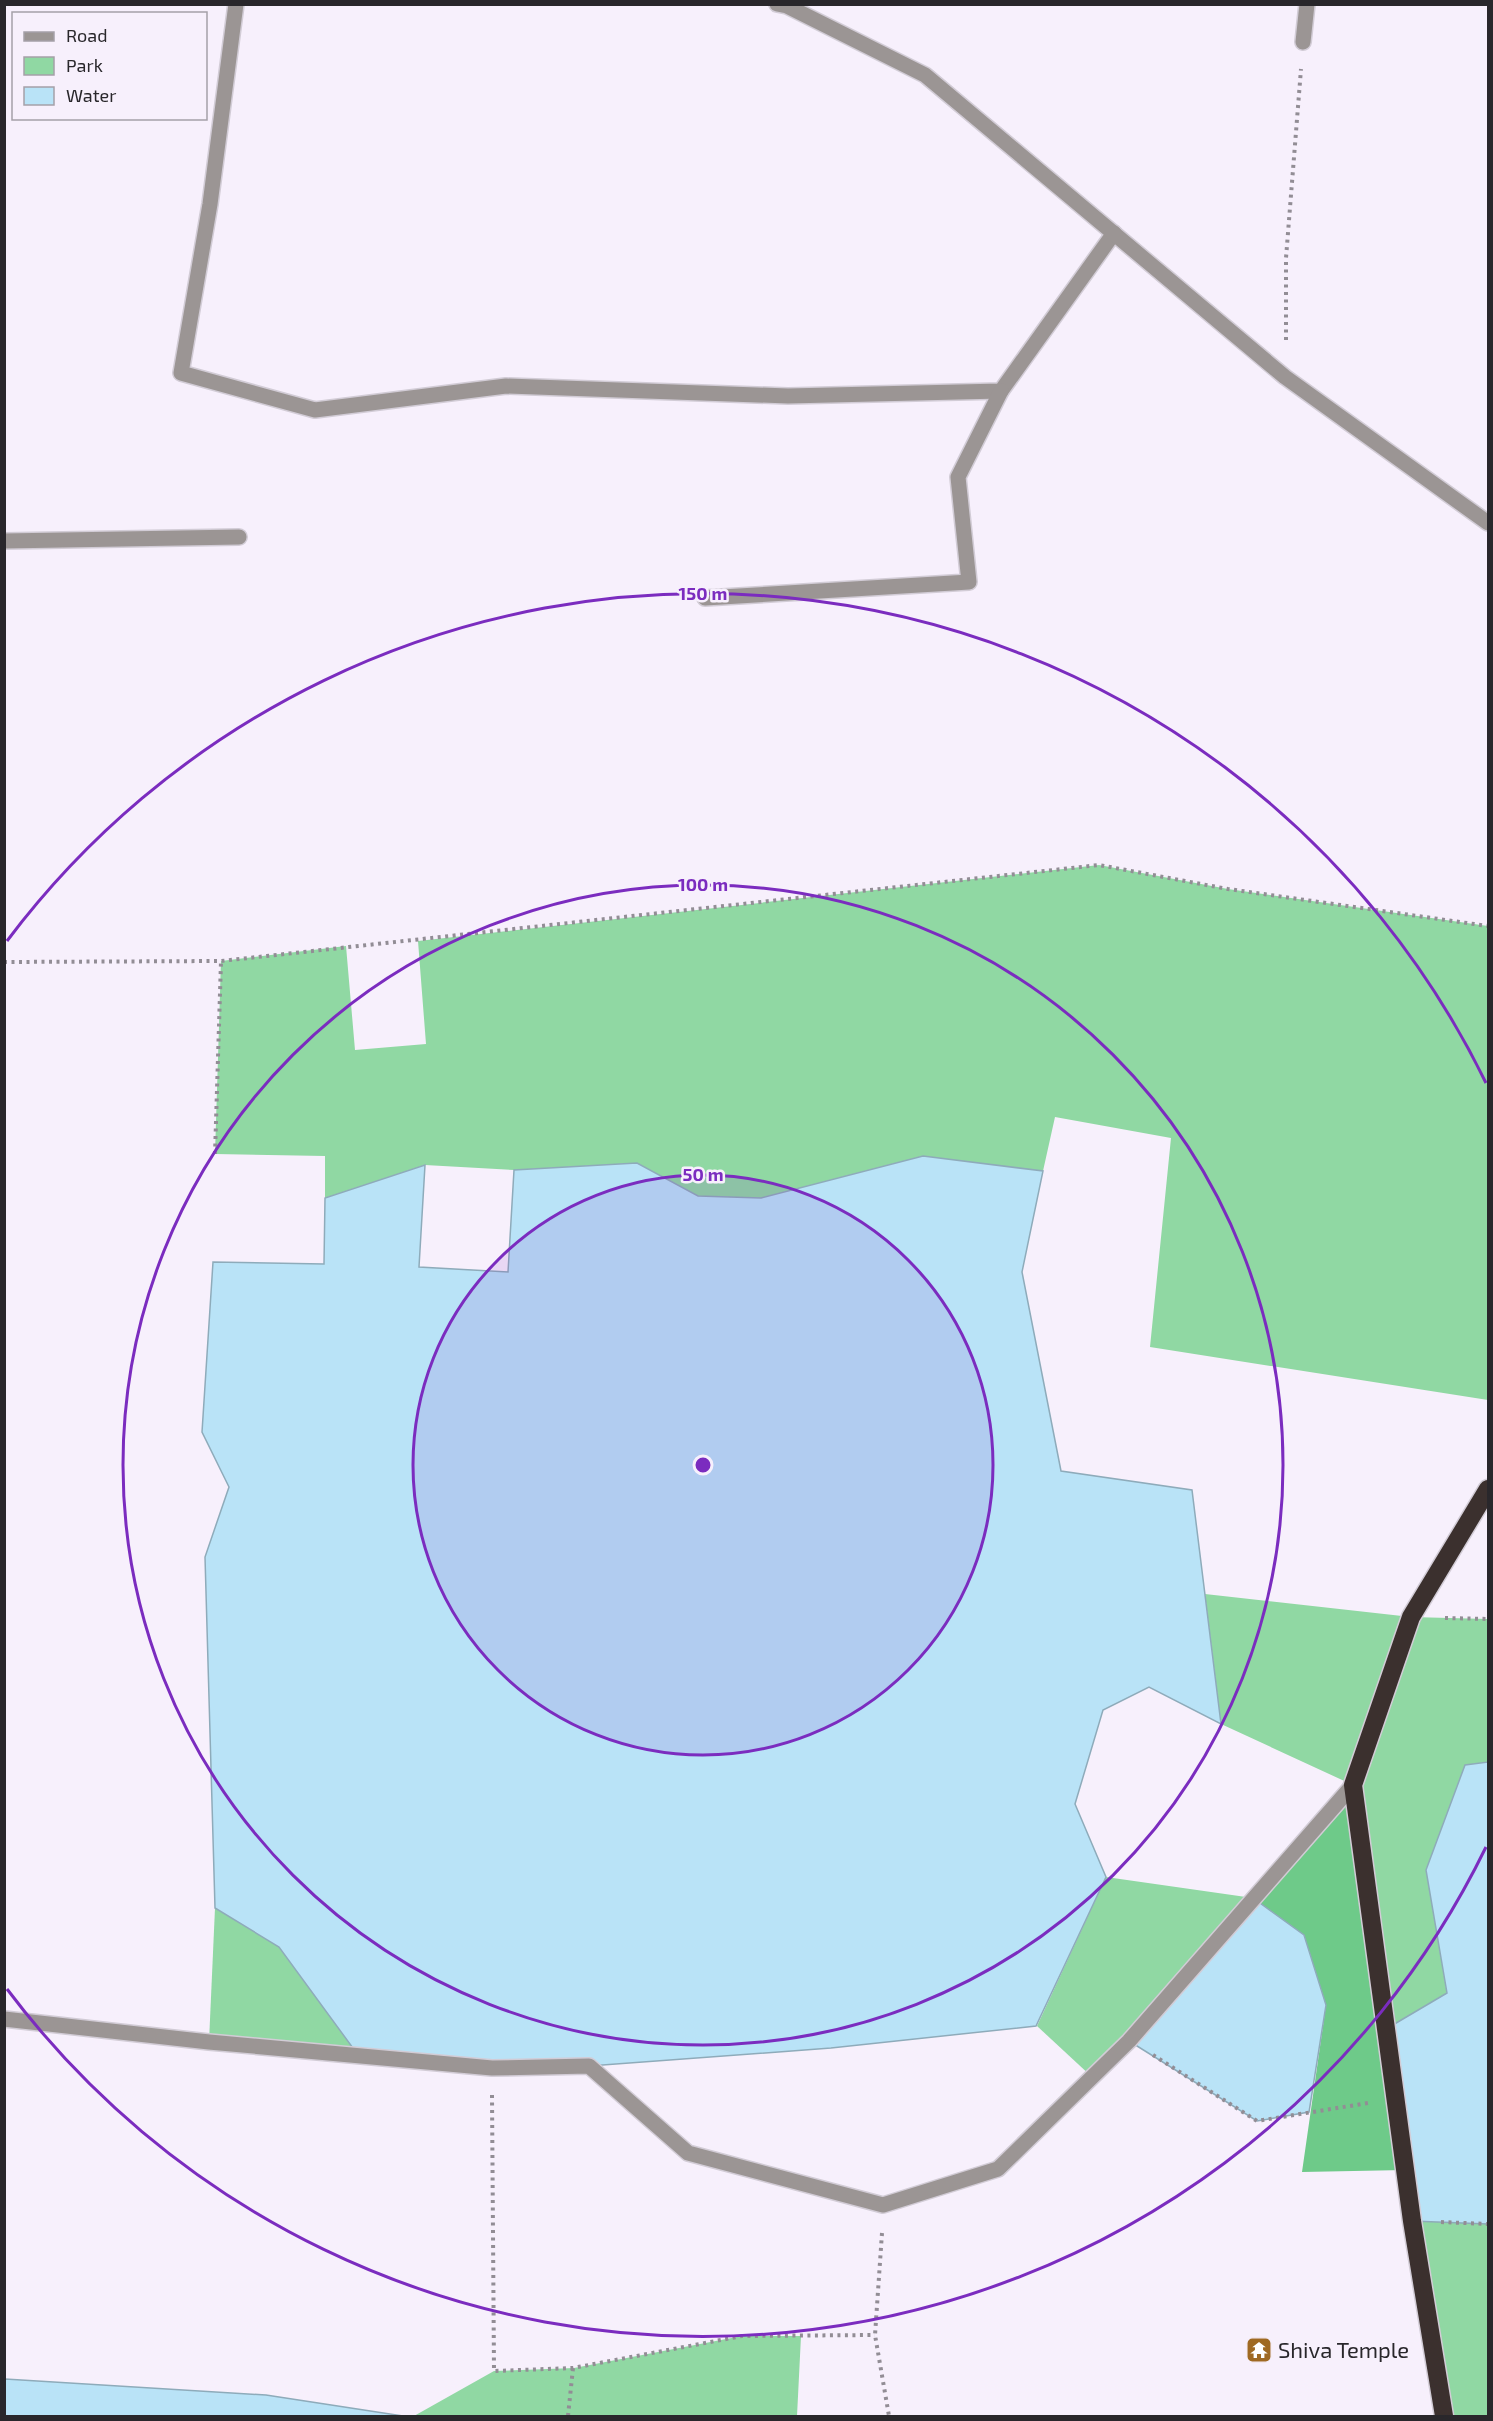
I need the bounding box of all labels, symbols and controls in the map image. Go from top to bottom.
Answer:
legend [12,12,207,120]
text: Road [66,24,107,46]
text: Park [66,54,103,76]
text: Water [66,84,116,106]
text: 150 m [679,582,727,604]
text: 100 m [678,873,728,895]
text: 50 m [682,1163,724,1185]
centre of rings [693,1455,713,1475]
temple icon: Shiva Temple [1244,2335,1274,2365]
place label: Shiva Temple [1278,2336,1409,2362]

